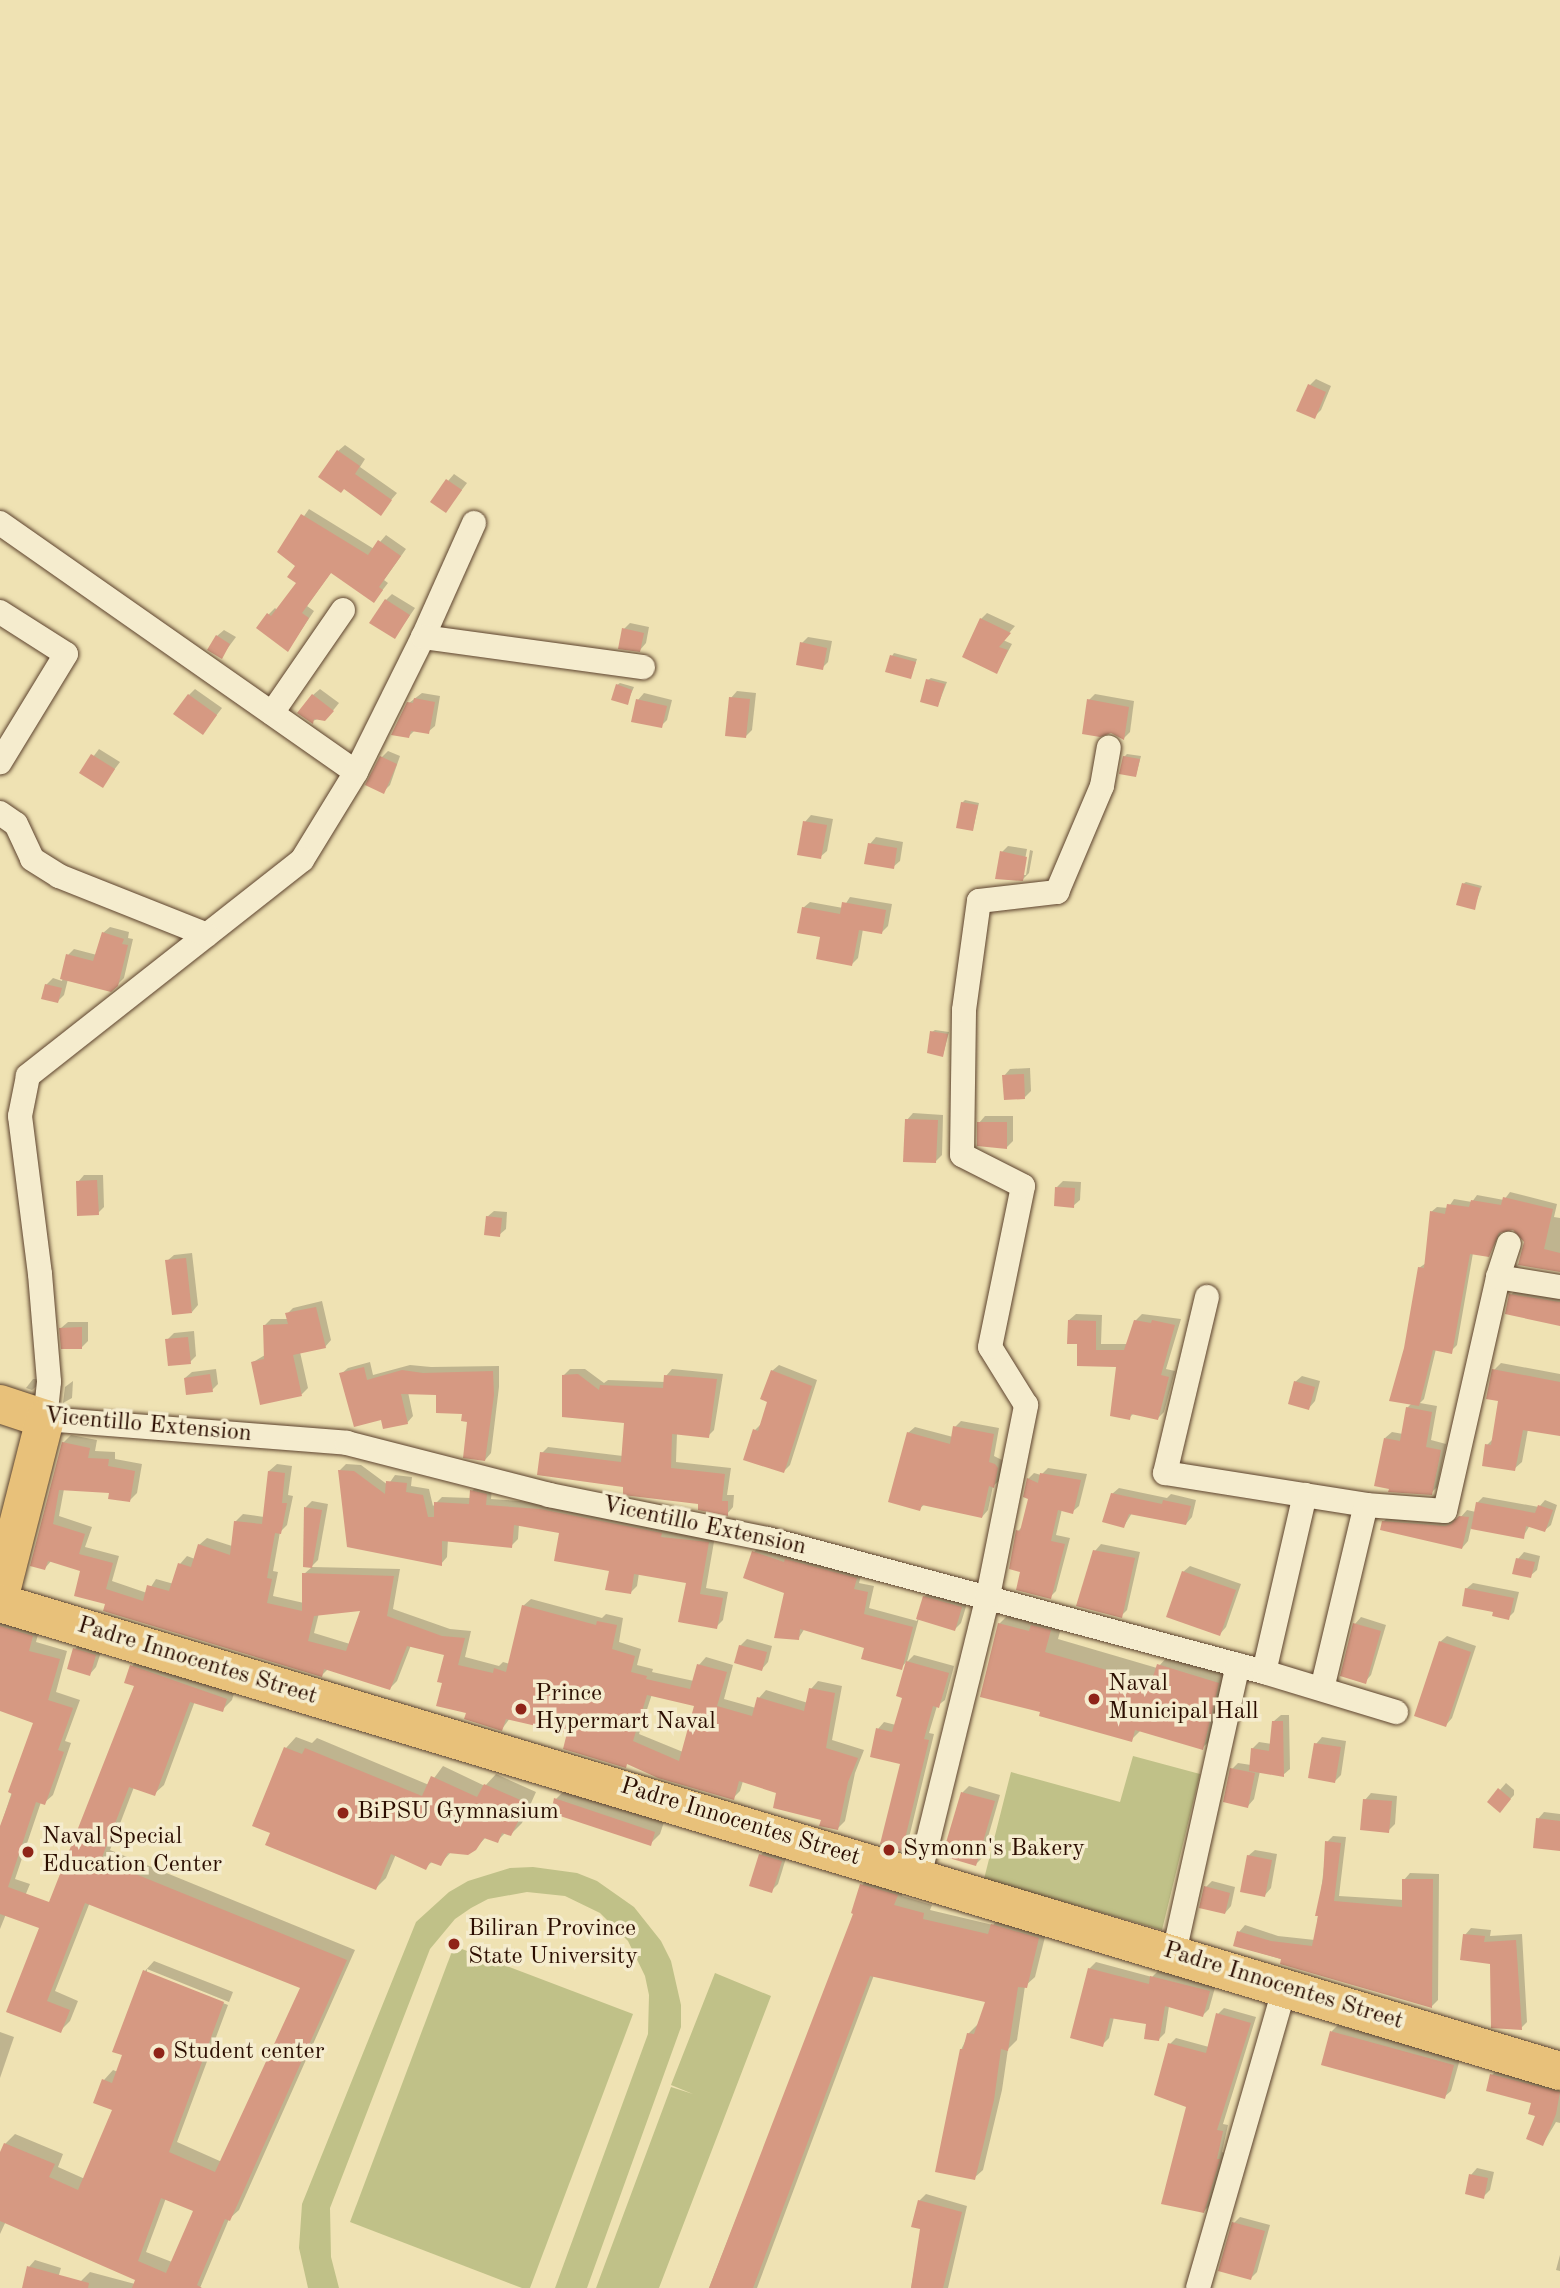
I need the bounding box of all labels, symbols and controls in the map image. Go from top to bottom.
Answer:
street label: Vicentillo Extension [43,1403,253,1449]
street label: Vicentillo Extension [599,1491,809,1563]
street label: Padre Innocentes Street [74,1612,320,1712]
place label: Naval Municipal Hall [1108,1671,1259,1727]
place label: Prince Hypermart Naval [535,1681,716,1737]
marker: Naval Municipal Hall [1086,1691,1102,1707]
marker: Prince Hypermart Naval [513,1701,529,1717]
street label: Padre Innocentes Street [617,1773,863,1873]
place label: BiPSU Gymnasium [357,1799,559,1827]
marker: BiPSU Gymnasium [335,1805,351,1821]
place label: Naval Special Education Center [42,1824,222,1880]
place label: Symonn's Bakery [903,1836,1085,1864]
marker: Symonn's Bakery [881,1842,897,1858]
marker: Naval Special Education Center [20,1844,36,1860]
place label: Biliran Province State University [468,1916,638,1972]
marker: Biliran Province State University [446,1936,462,1952]
street label: Padre Innocentes Street [1160,1937,1406,2037]
place label: Student center [173,2039,324,2067]
marker: Student center [151,2045,167,2061]

